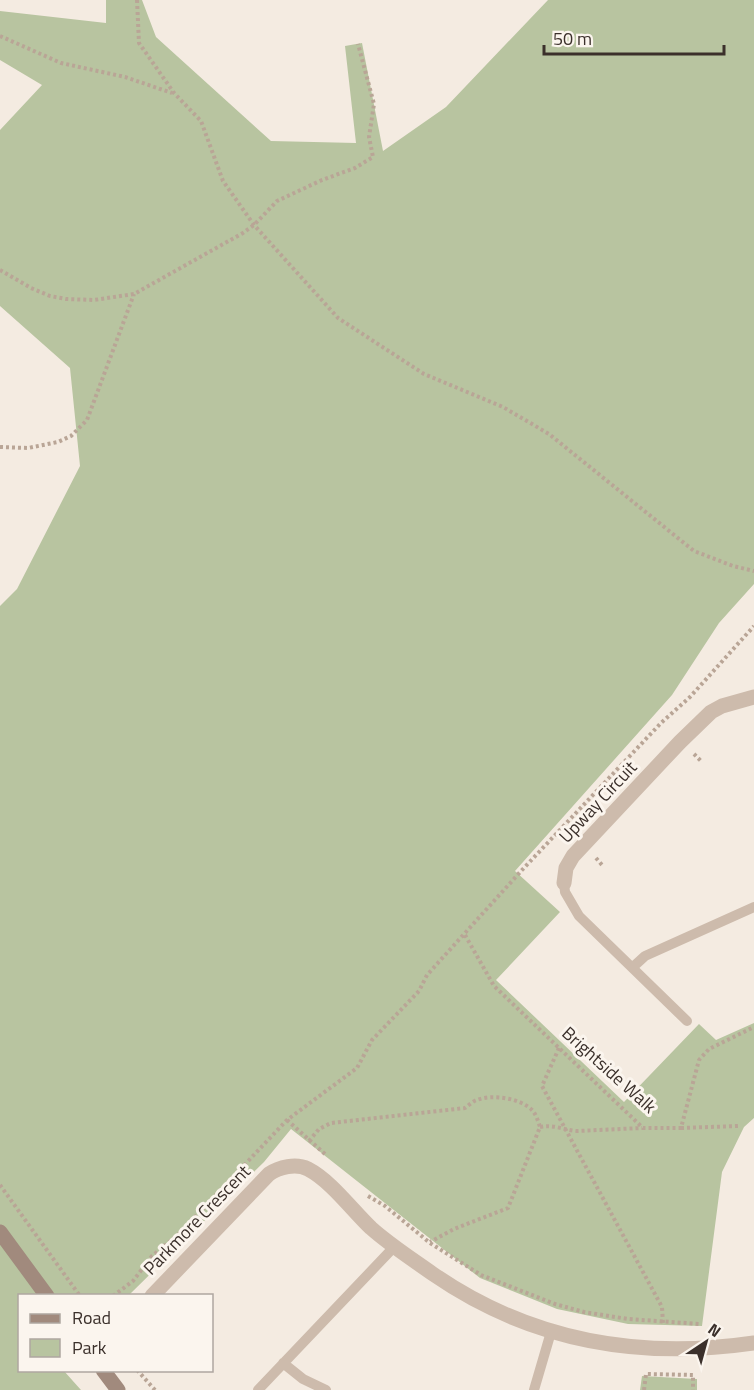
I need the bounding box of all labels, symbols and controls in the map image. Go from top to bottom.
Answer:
scale bar [544,18,724,56]
text: 50 m [553,25,592,52]
street label: Upway Circuit [552,754,643,849]
street label: Brightside Walk [556,1020,663,1120]
street label: Parkmore Crescent [137,1158,257,1281]
legend [18,1294,213,1372]
text: Road [72,1304,111,1331]
north arrow [676,1312,736,1372]
text: N [703,1317,726,1343]
text: Park [72,1334,107,1361]

